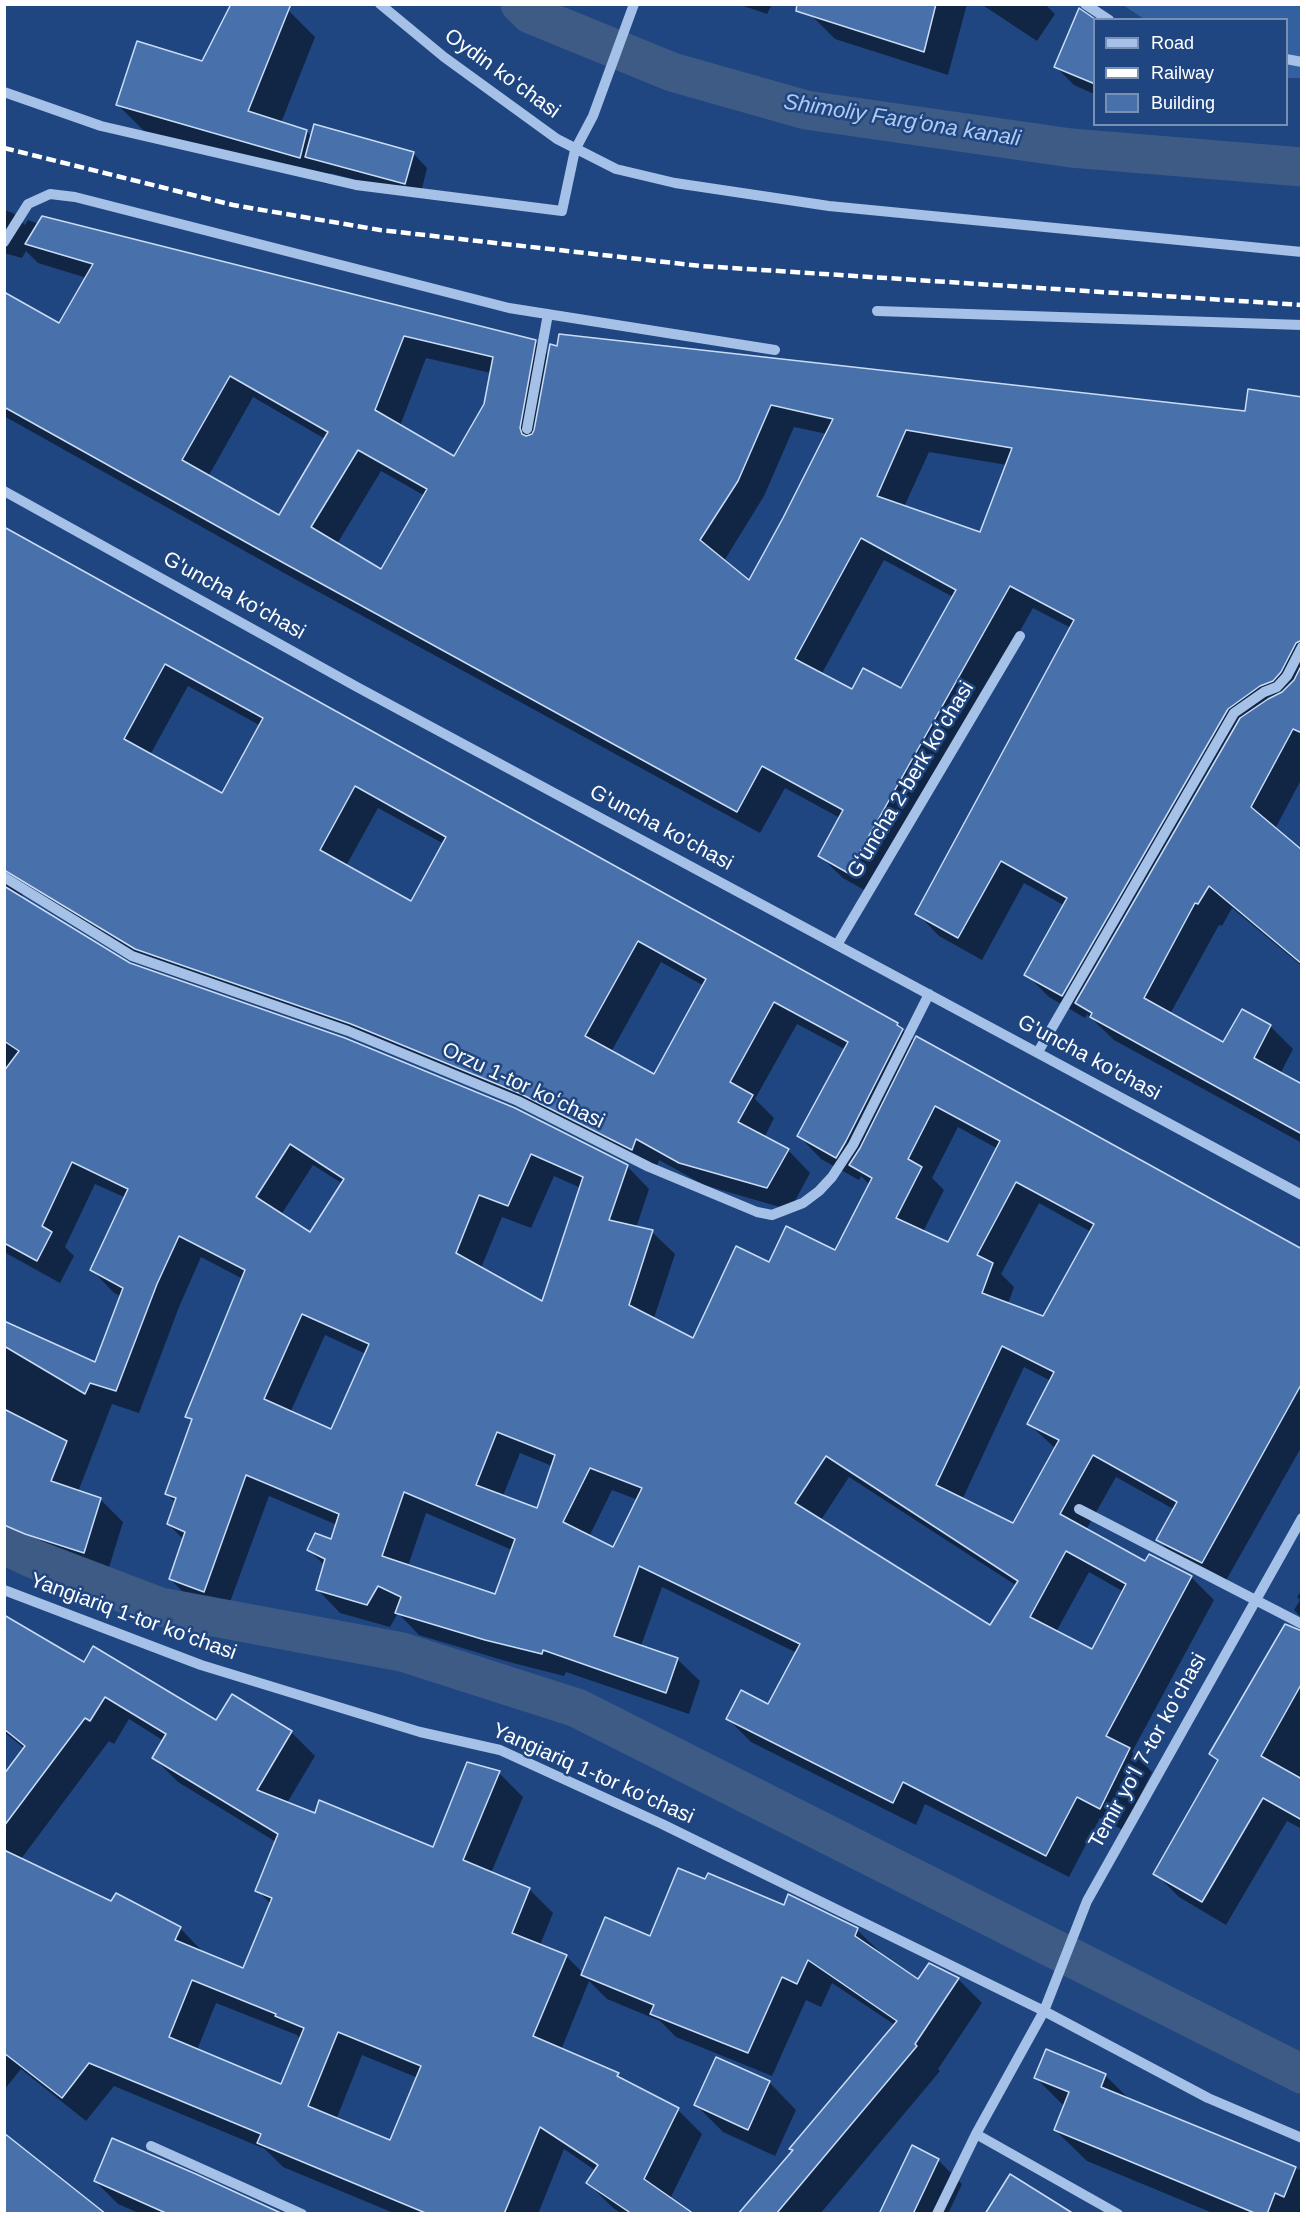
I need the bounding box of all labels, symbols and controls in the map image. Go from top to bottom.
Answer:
legend [1093,18,1288,126]
street label: Oydin koʻchasi [439,24,565,124]
text: Road [1151,33,1194,53]
text: Railway [1151,63,1214,83]
water label: Shimoliy Fargʻona kanali [782,89,1022,153]
text: Building [1151,93,1215,113]
street label: G'uncha ko'chasi [159,547,309,645]
street label: Gʻuncha 2-berk koʻchasi [842,677,980,883]
street label: G'uncha ko'chasi [585,780,737,876]
street label: G'uncha ko'chasi [1013,1010,1165,1106]
street label: Orzu 1-tor koʻchasi [438,1037,608,1135]
street label: Yangiariq 1-tor koʻchasi [26,1568,240,1666]
street label: Temir yoʻl 7-tor koʻchasi [1084,1649,1212,1853]
street label: Yangiariq 1-tor koʻchasi [488,1718,698,1830]

